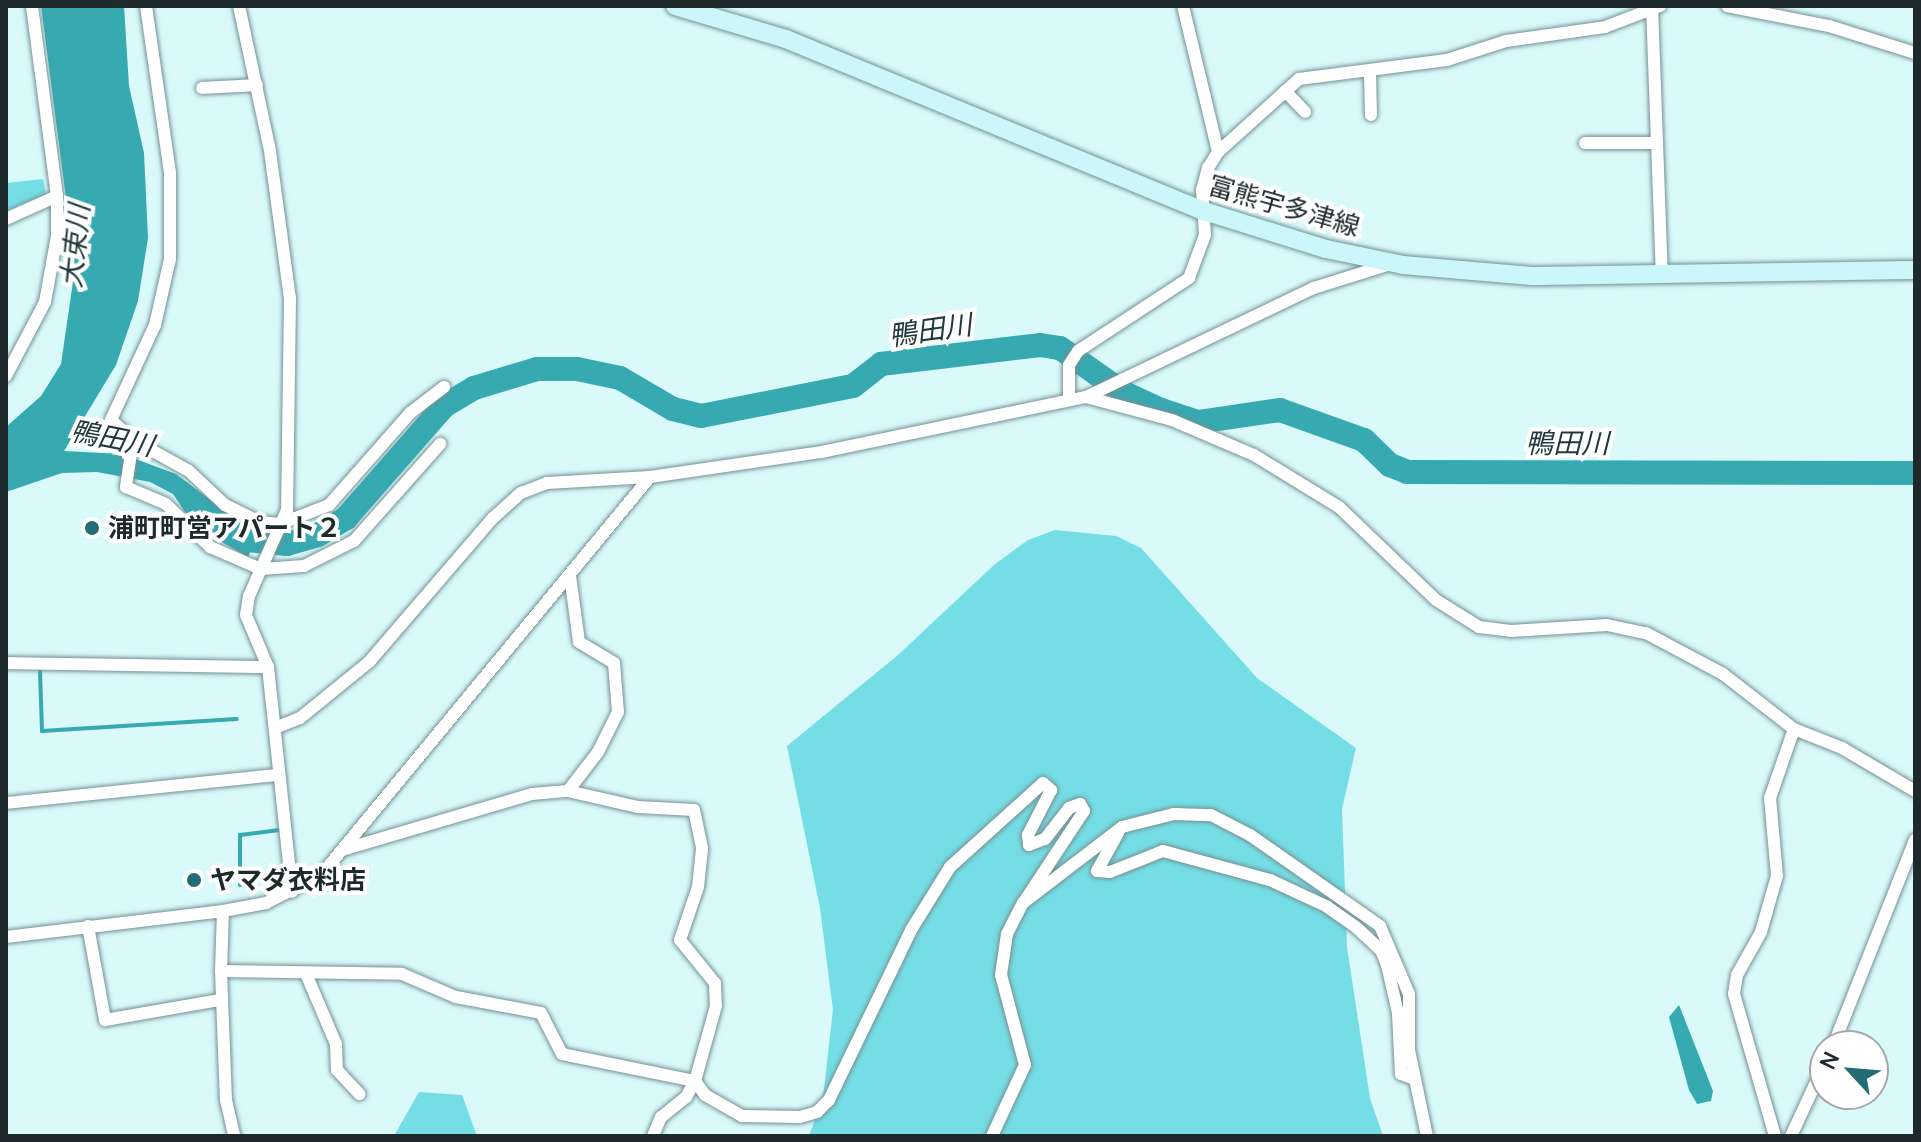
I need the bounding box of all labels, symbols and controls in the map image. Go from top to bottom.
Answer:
street label: 富熊宇多津線 [1205,170,1363,242]
water label: 大束川 [53,202,95,290]
water label: 鴨田川 [886,307,974,351]
water label: 鴨田川 [68,412,156,462]
water label: 鴨田川 [1525,425,1609,459]
place label: 浦町町営アパート２ [108,512,342,544]
marker: 浦町町営アパート２ [83,519,101,537]
place label: ヤマダ衣料店 [210,864,366,896]
marker: ヤマダ衣料店 [185,871,203,889]
north arrow [1809,1030,1889,1110]
text: N [1812,1047,1846,1074]

